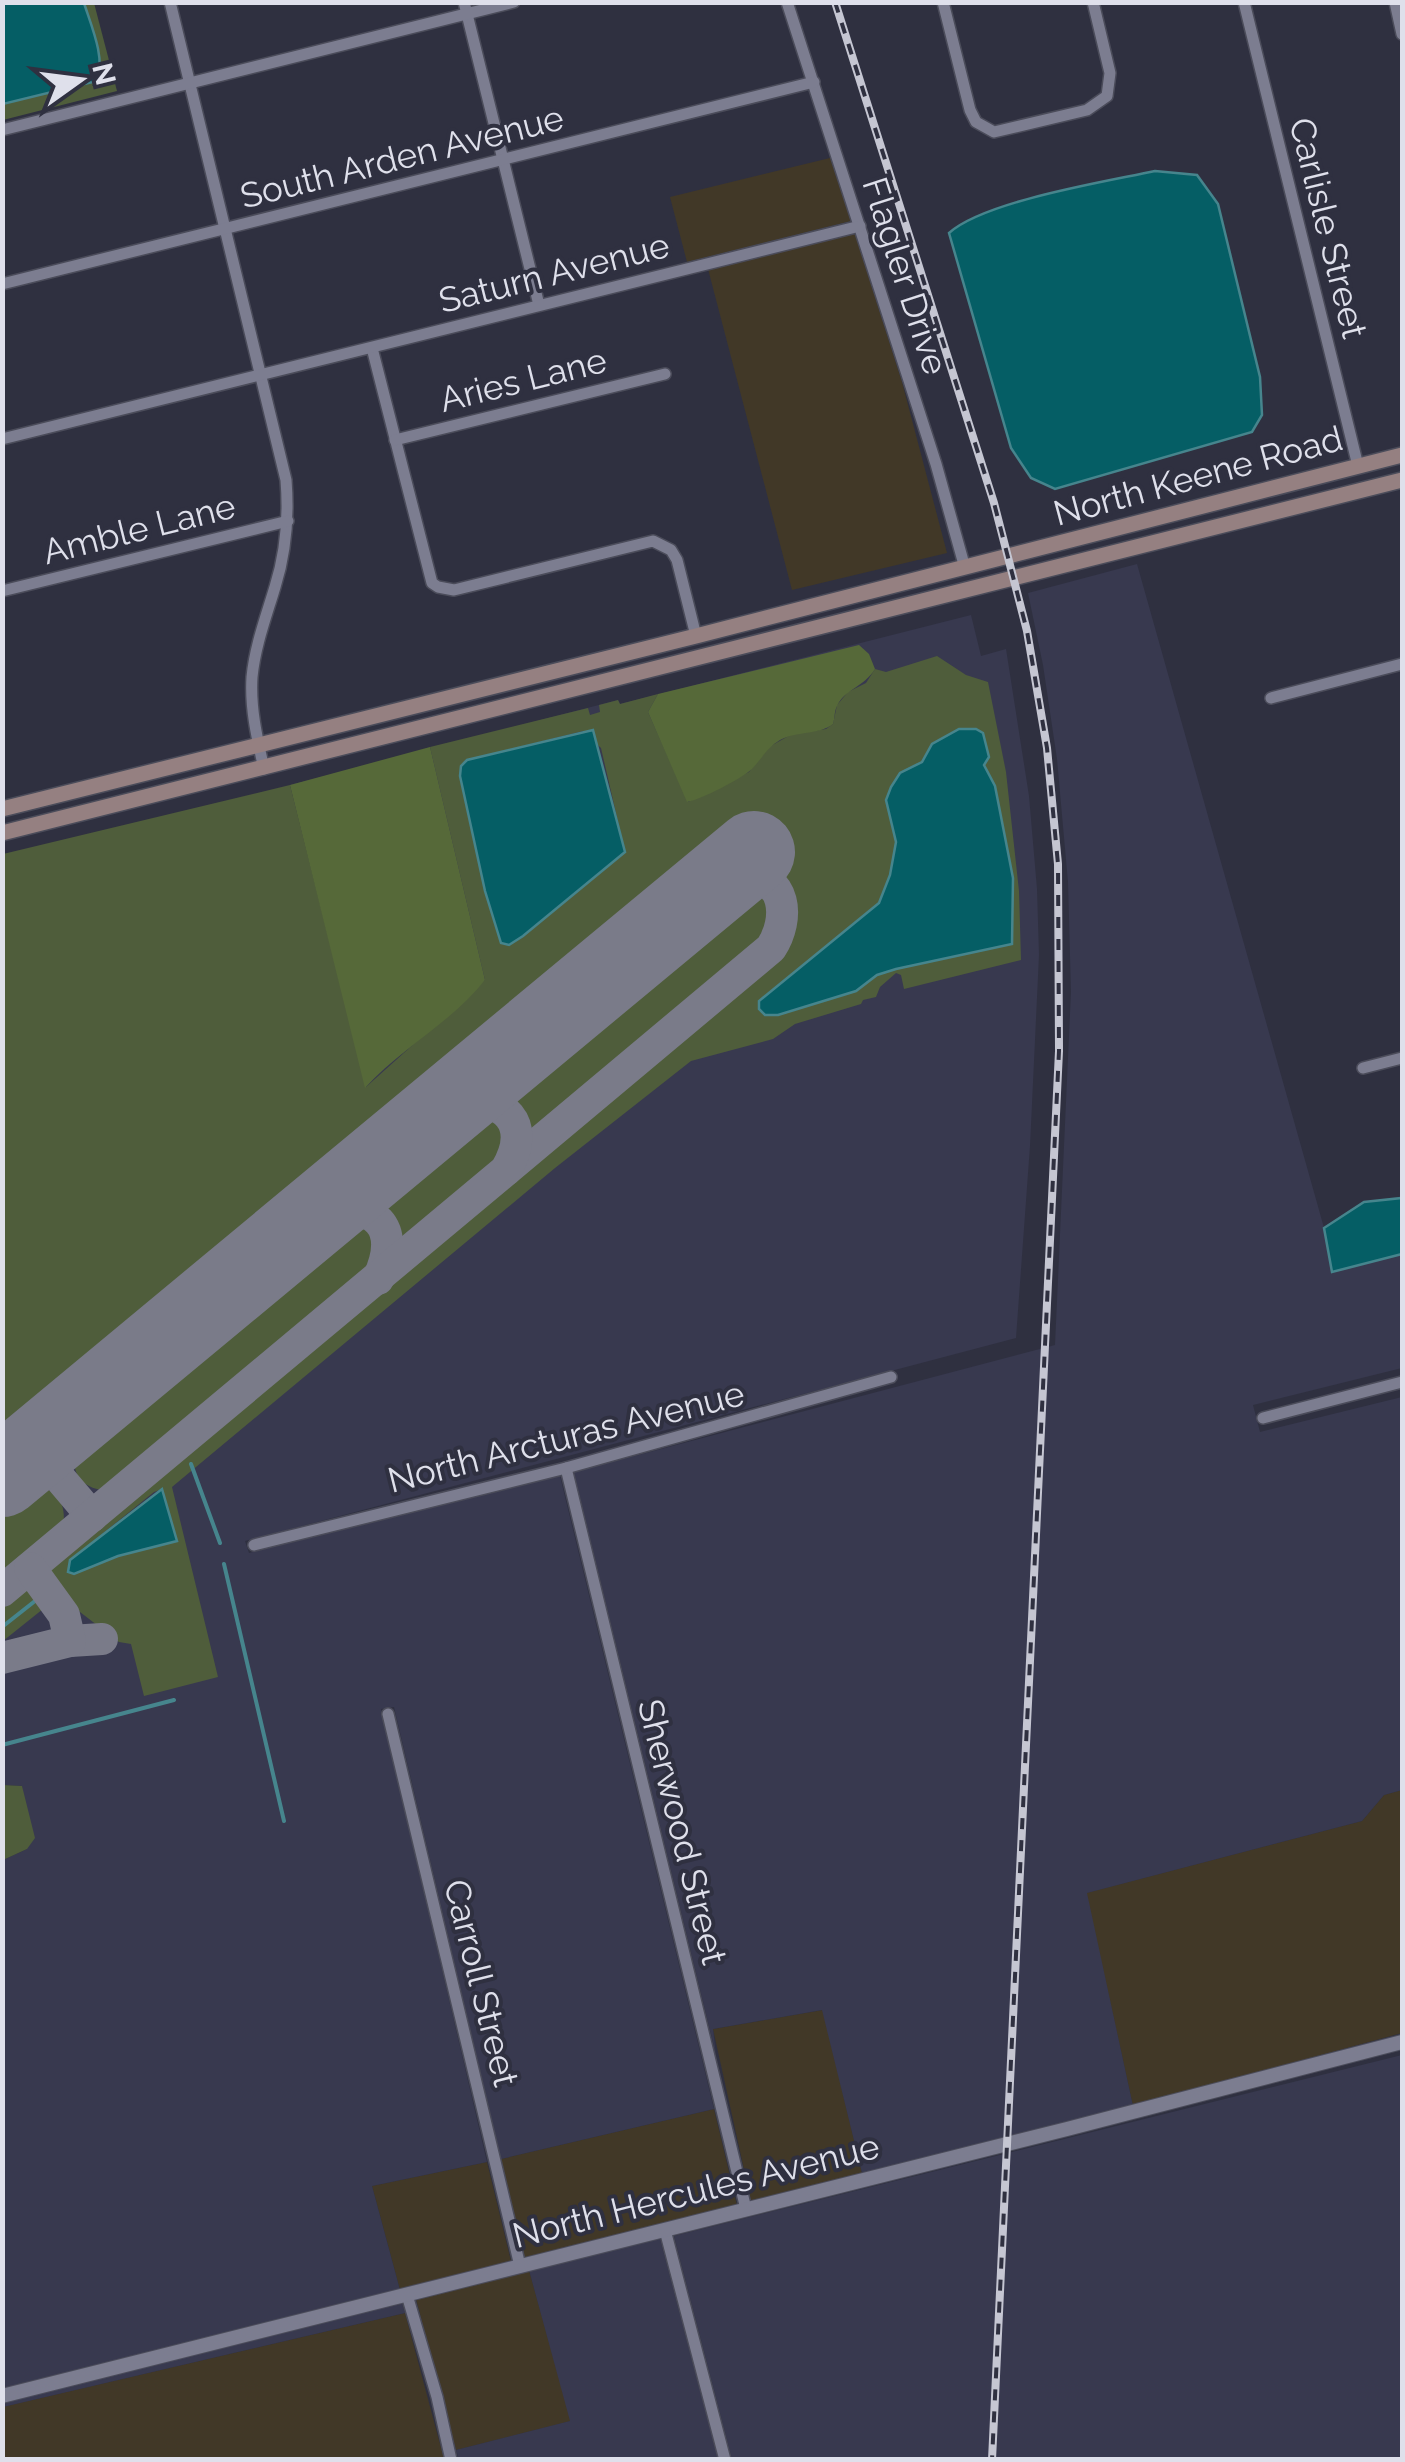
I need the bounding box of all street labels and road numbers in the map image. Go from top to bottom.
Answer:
street label: South Arden Avenue [236,97,568,217]
street label: Carlisle Street [1281,114,1376,342]
street label: Flagler Drive [854,172,957,380]
street label: Saturn Avenue [434,224,673,321]
street label: Aries Lane [435,339,611,420]
street label: North Keene Road [1049,417,1347,534]
street label: Amble Lane [38,485,239,572]
street label: North Arcturas Avenue [383,1372,748,1501]
street label: Sherwood Street [630,1695,735,1969]
street label: Carroll Street [436,1875,527,2091]
street label: North Hercules Avenue [508,2125,883,2256]

